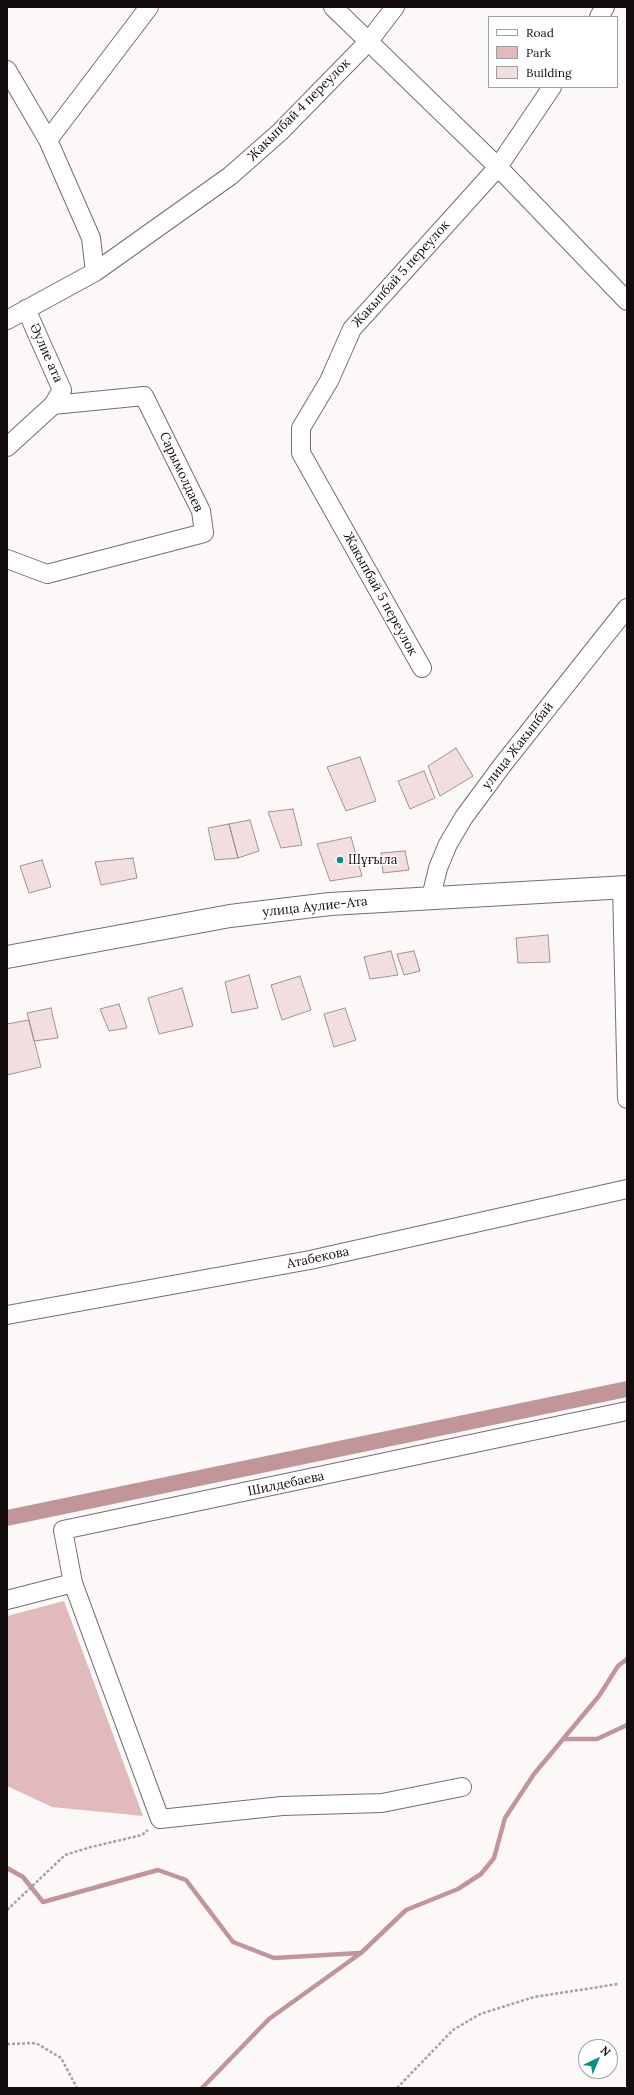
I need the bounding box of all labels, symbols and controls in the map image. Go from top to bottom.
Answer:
legend [488,16,618,88]
text: Road [526,25,554,40]
text: Park [526,45,551,60]
street label: Жакыпбай 4 переулок [244,55,354,165]
text: Building [526,65,572,80]
street label: Жакыпбай 5 переулок [349,217,453,331]
street label: Әулие ата [26,321,66,385]
street label: Сарымолдаев [156,430,206,514]
street label: Жакыпбай 5 переулок [340,530,420,658]
street label: улица Жакыпбай [479,699,557,793]
place label: Шұғыла [348,852,397,868]
marker: Шұғыла [335,855,345,865]
street label: улица Аулие-Ата [262,894,368,920]
street label: Атабекова [285,1244,351,1272]
street label: Шилдебаева [246,1468,326,1500]
north arrow [578,2039,618,2079]
text: N [598,2043,614,2059]

